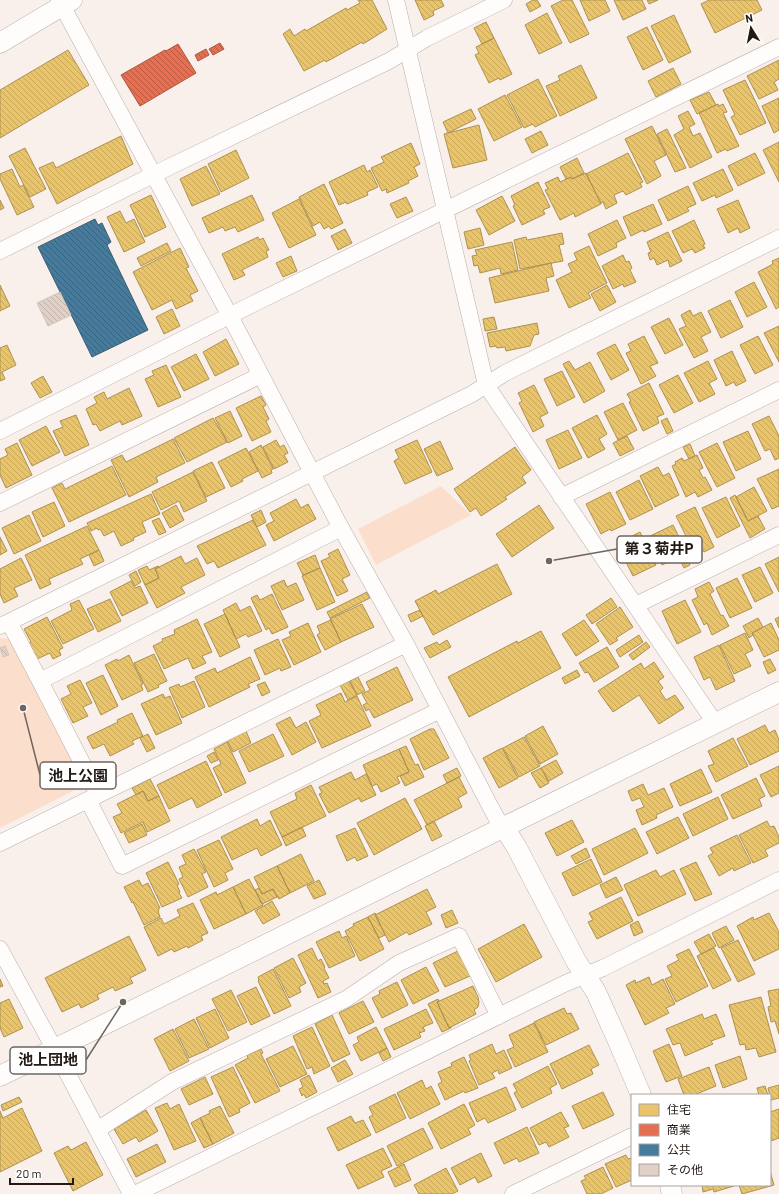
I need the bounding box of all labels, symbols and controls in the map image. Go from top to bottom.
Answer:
north arrow [731,8,771,48]
text: N [744,11,754,25]
callout: 第３菊井P [617,536,702,563]
text: 第３菊井P [625,539,694,557]
callout: 池上公園 [40,762,116,789]
text: 池上公園 [48,766,108,784]
callout: 池上団地 [10,1047,86,1074]
text: 池上団地 [18,1050,78,1068]
legend [631,1094,771,1186]
text: 住宅 [667,1102,691,1116]
text: 商業 [667,1122,691,1136]
text: 公共 [667,1142,691,1156]
scale bar [10,1160,73,1186]
text: その他 [667,1162,703,1176]
text: 20 m [16,1166,42,1180]

